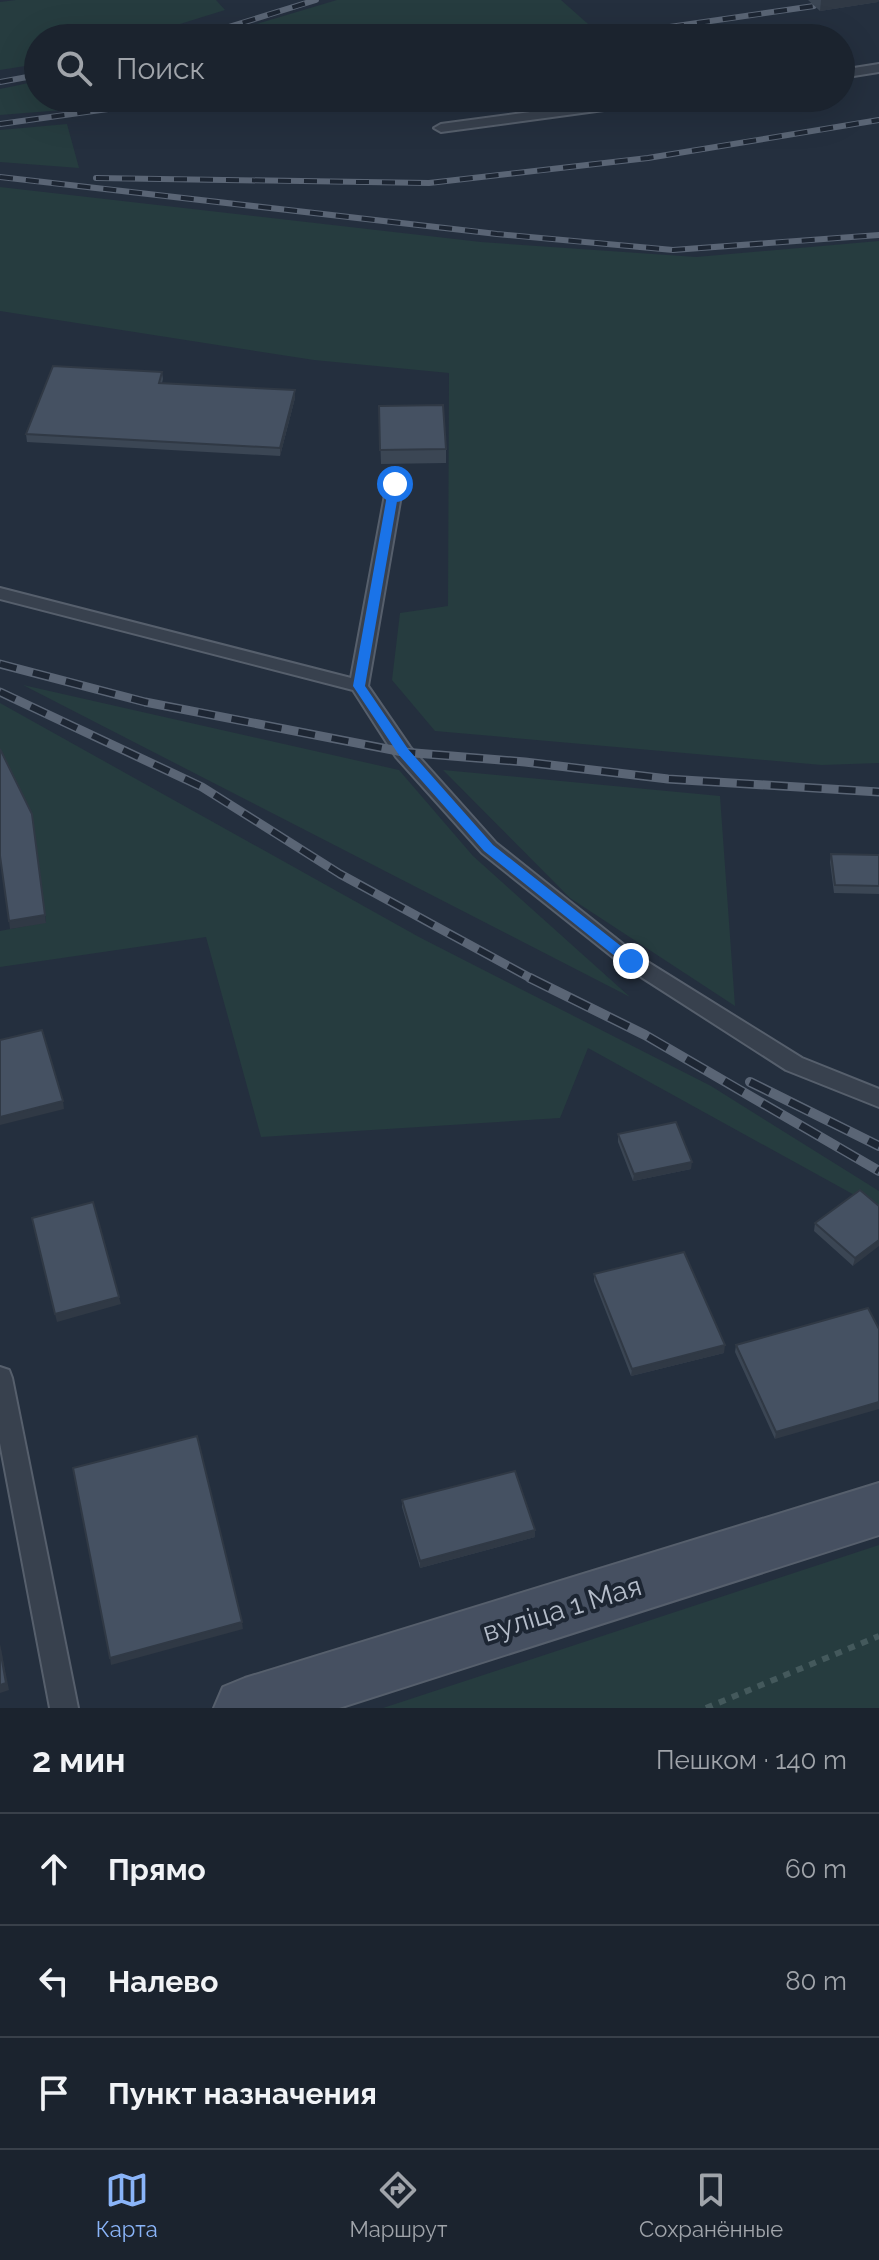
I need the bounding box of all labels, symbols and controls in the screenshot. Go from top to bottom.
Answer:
search box [24,24,855,112]
icon: search [52,46,96,90]
text: Поиск [116,51,205,86]
route start [377,466,413,502]
route end [613,943,649,979]
street label: вуліца 1 Мая [479,1569,645,1649]
text: 2 мин [32,1740,126,1780]
text: Пешком · 140 m [656,1745,847,1775]
icon: ahead [32,1847,76,1891]
text: Прямо [108,1852,206,1887]
text: 60 m [785,1854,847,1884]
icon: left [32,1959,76,2003]
text: Налево [108,1964,218,1999]
text: 80 m [785,1966,847,1996]
icon: arrive [32,2071,76,2115]
text: Пункт назначения [108,2076,377,2111]
tab: Карта [96,2168,158,2242]
tab: Маршрут [349,2168,447,2242]
tab: Сохранённые [639,2168,783,2242]

